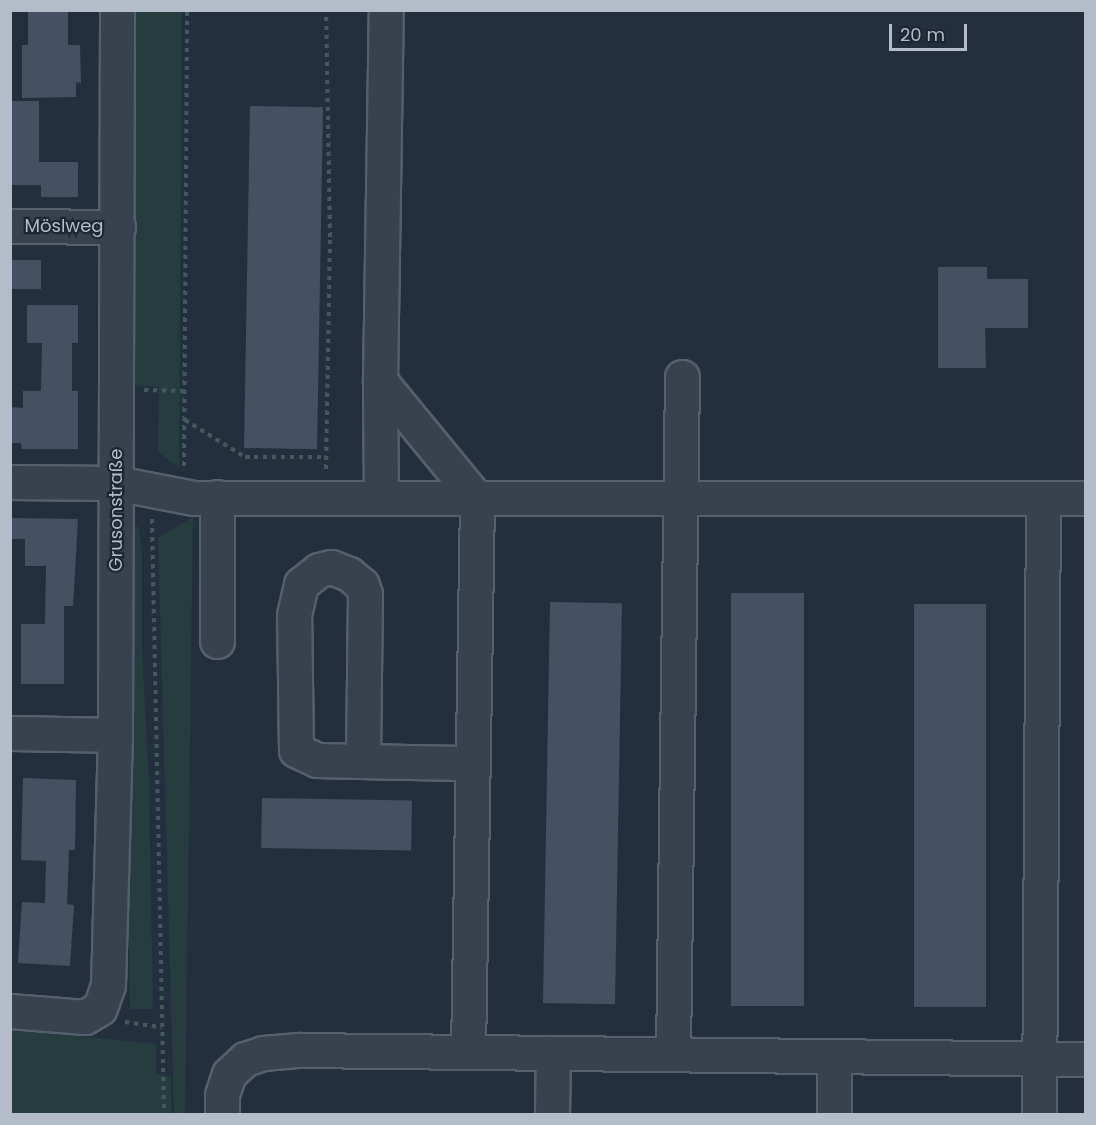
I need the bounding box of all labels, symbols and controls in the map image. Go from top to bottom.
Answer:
scale bar [892,12,970,50]
text: 20 m [900,22,945,47]
street label: Möslweg [25,215,103,237]
street label: Grusonstraße [105,449,127,571]

